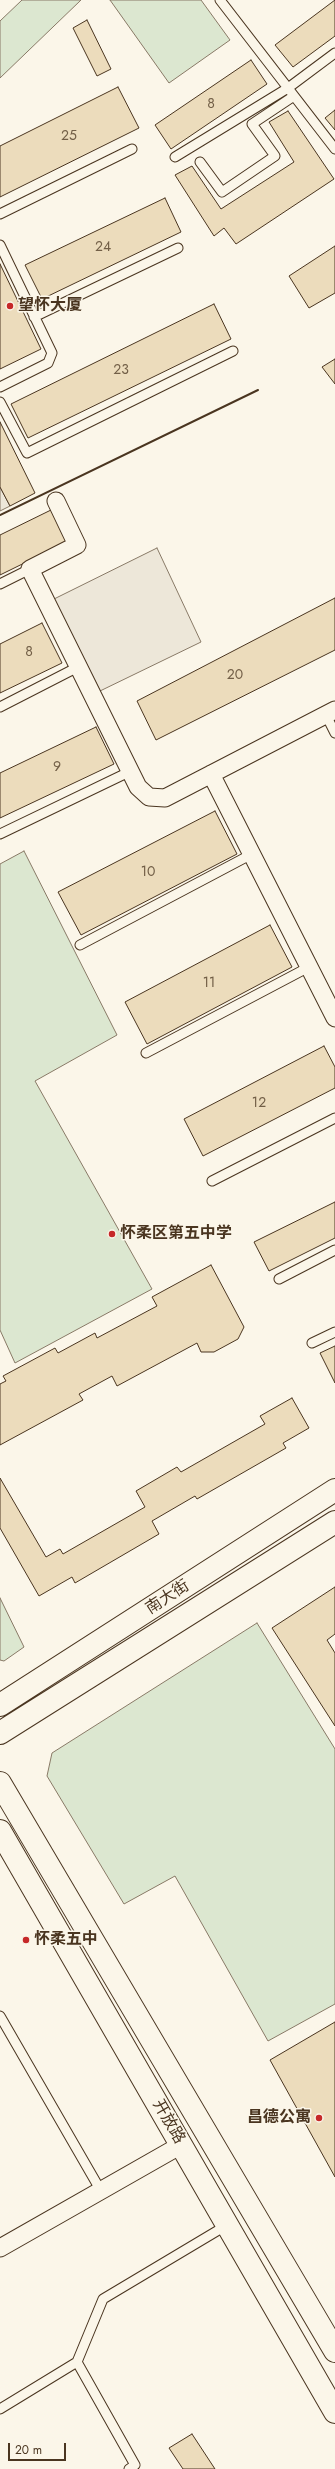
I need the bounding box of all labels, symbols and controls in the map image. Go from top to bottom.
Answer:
house number: 8 [207,97,215,113]
house number: 25 [61,129,77,145]
house number: 24 [95,240,111,256]
place label: 望怀大厦 [18,296,82,316]
marker: 望怀大厦 [5,301,15,311]
house number: 23 [113,363,129,379]
house number: 8 [25,645,33,661]
house number: 20 [227,668,243,684]
house number: 9 [53,760,61,776]
house number: 10 [141,865,155,881]
house number: 11 [203,976,215,992]
house number: 12 [252,1096,266,1112]
place label: 怀柔区第五中学 [120,1224,232,1244]
marker: 怀柔区第五中学 [107,1229,117,1239]
street label: 南大街 [143,1577,193,1619]
place label: 怀柔五中 [34,1930,98,1950]
marker: 怀柔五中 [21,1935,31,1945]
street label: 开放路 [148,2096,188,2148]
place label: 昌德公寓 [247,2108,311,2128]
marker: 昌德公寓 [314,2113,324,2123]
scale bar [10,2435,68,2461]
text: 20 m [15,2441,42,2459]

